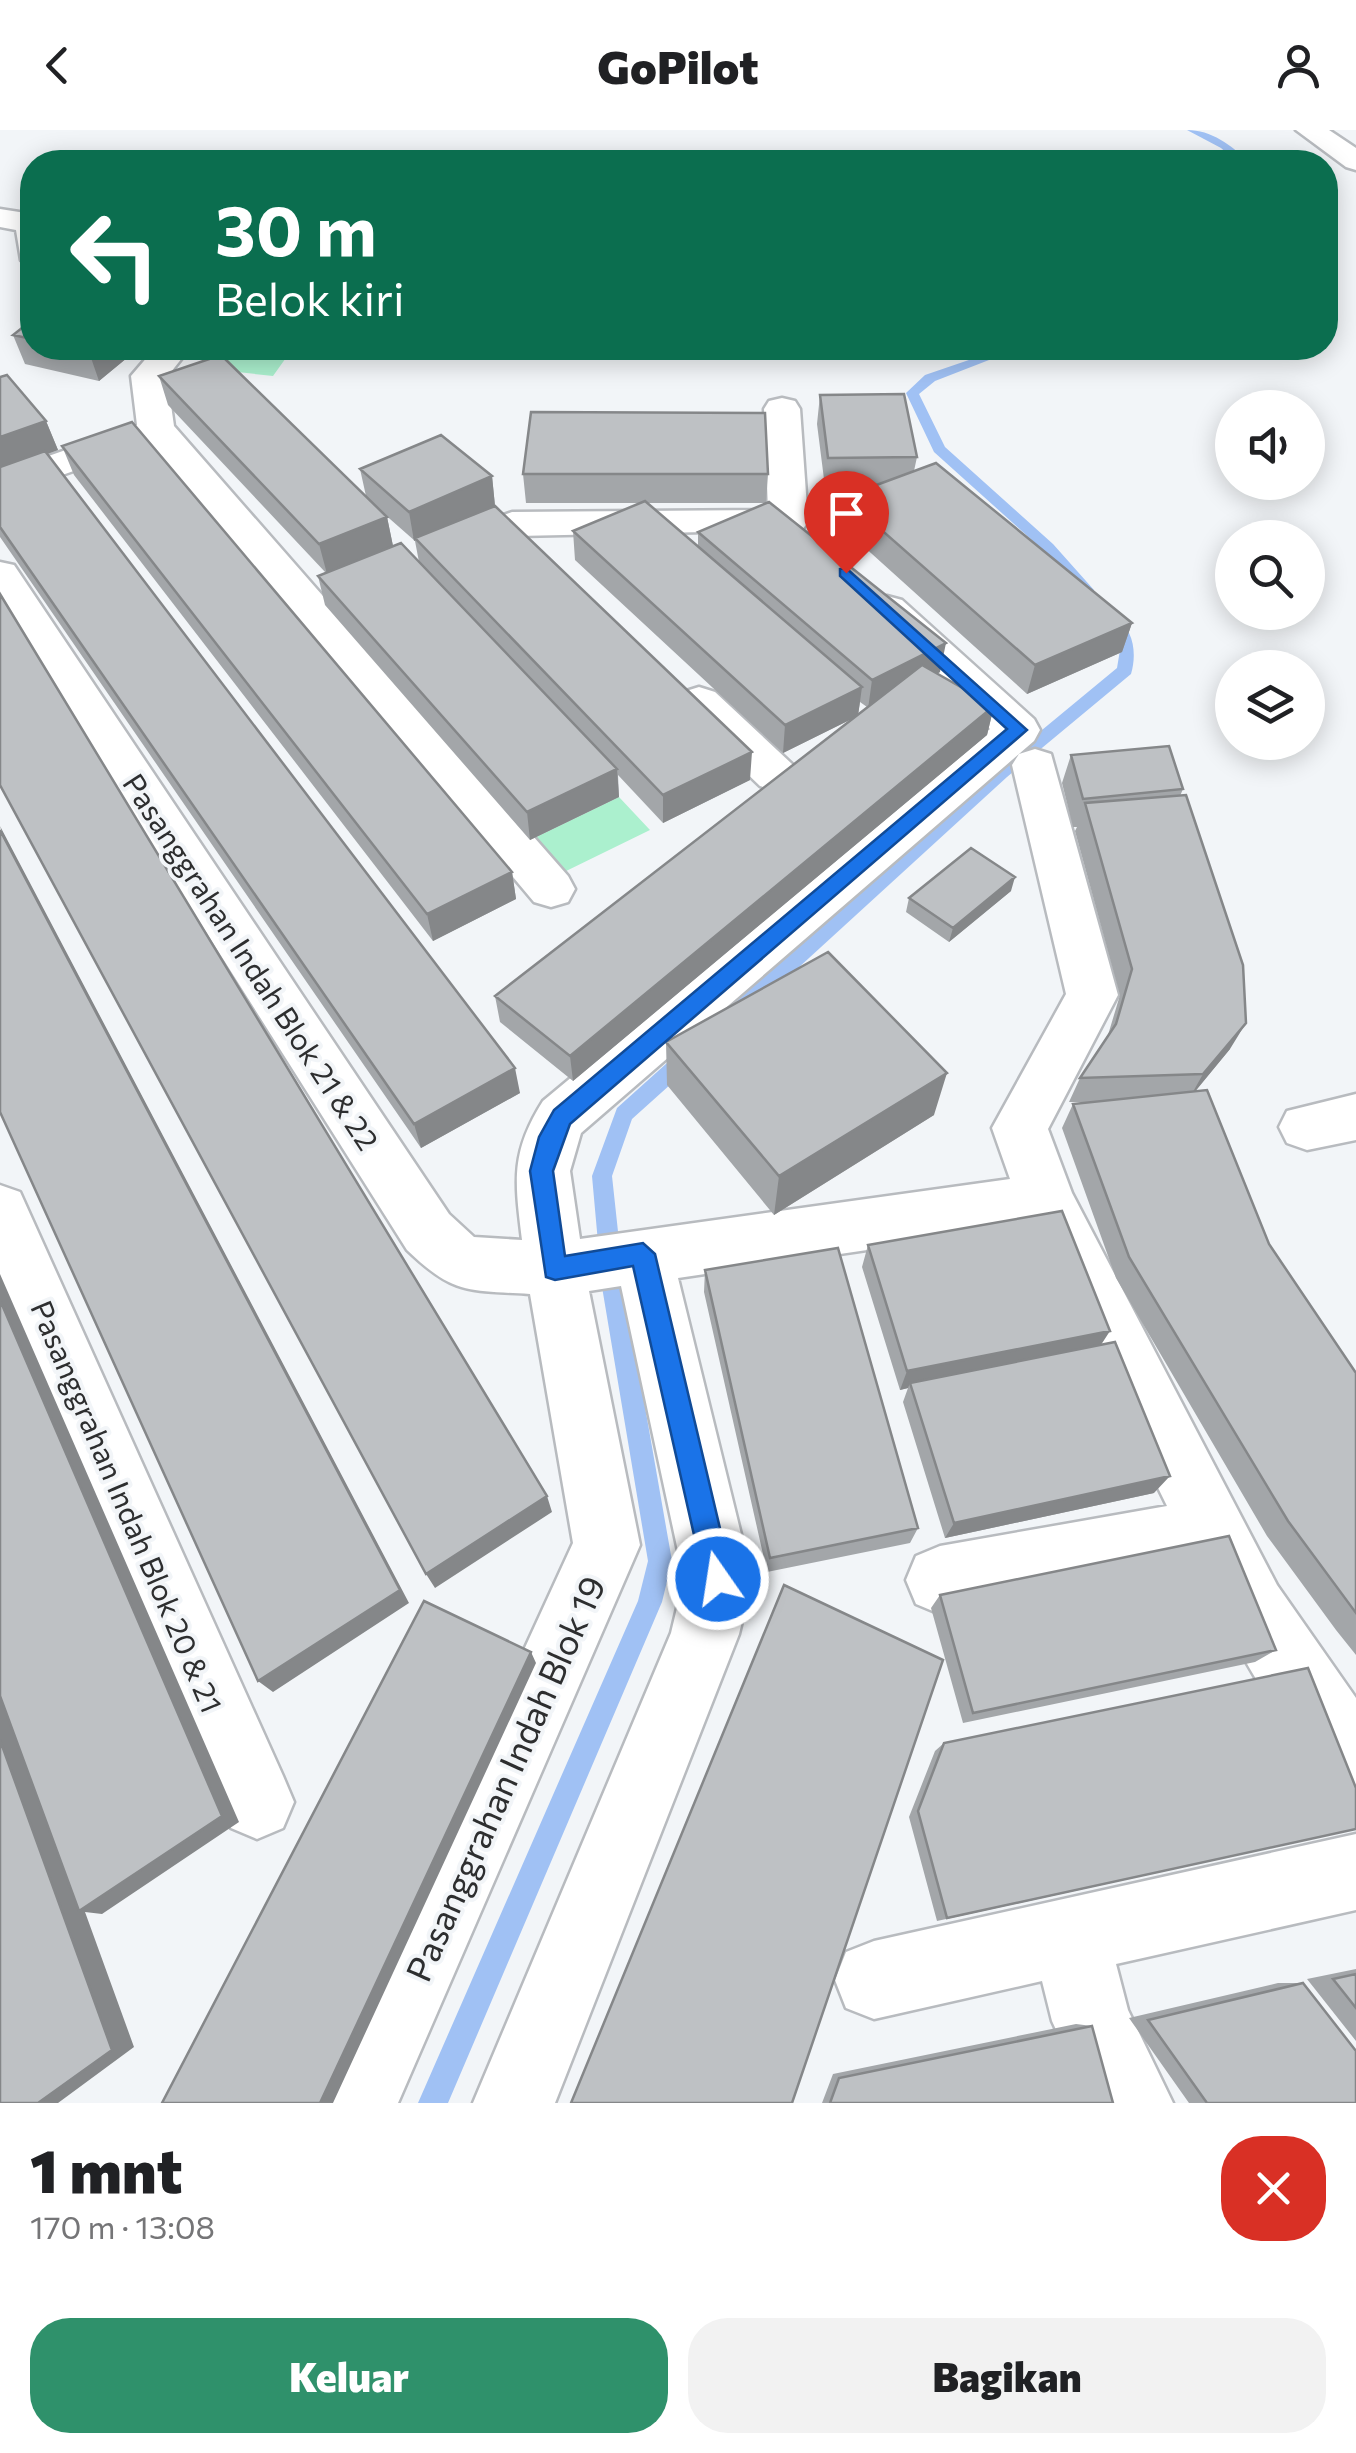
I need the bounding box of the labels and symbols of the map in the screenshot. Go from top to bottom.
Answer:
pin [804,471,889,574]
street label: Pasanggrahan Indah Blok 21 & 22 [116,766,388,1156]
street label: Pasanggrahan Indah Blok 20 & 21 [24,1294,232,1718]
position arrow [666,1527,770,1631]
street label: Pasanggrahan Indah Blok 19 [395,1569,613,1987]

